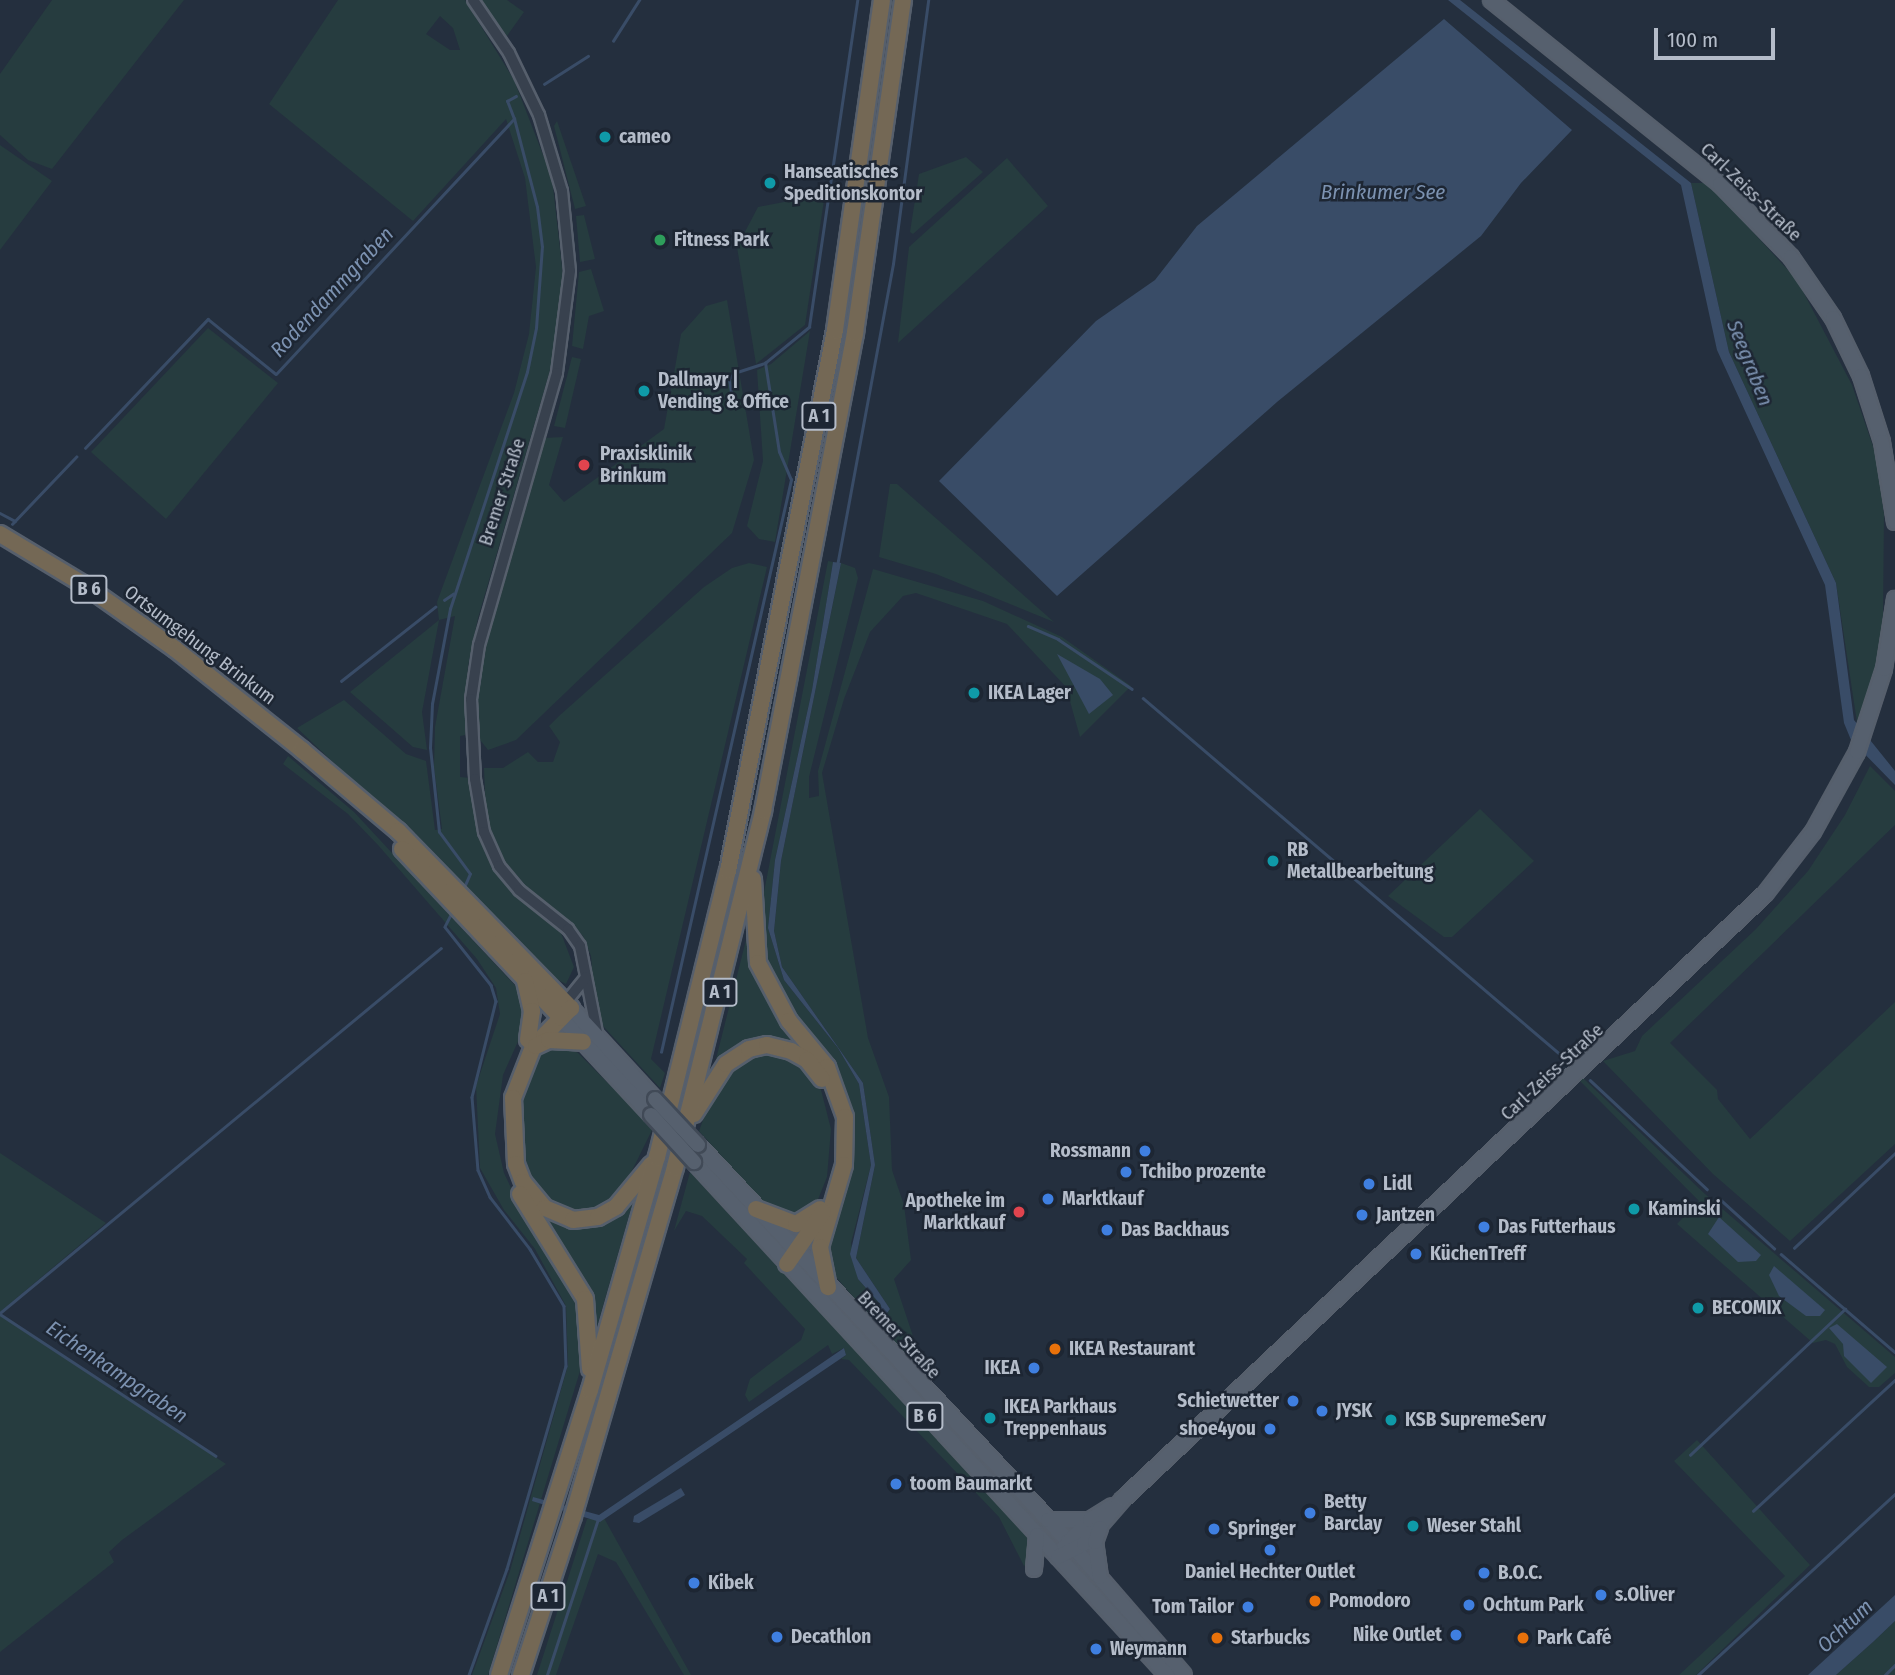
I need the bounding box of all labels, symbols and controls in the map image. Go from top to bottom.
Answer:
scale bar [1657,14,1778,58]
text: 100 m [1667,27,1718,53]
place label: cameo [619,126,671,148]
marker: cameo [597,129,613,145]
street label: Carl-Zeiss-Straße [1696,138,1806,246]
place label: Hanseatisches Speditionskontor [784,161,922,205]
marker: Hanseatisches Speditionskontor [762,175,778,191]
water label: Brinkumer See [1321,179,1445,205]
water label: Rodendammgraben [265,222,399,362]
place label: Fitness Park [674,229,769,251]
marker: Fitness Park [652,232,668,248]
water label: Seegraben [1721,316,1779,410]
place label: Dallmayr | Vending & Office [658,369,789,413]
marker: Dallmayr | Vending & Office [636,383,652,399]
road number: A 1 [800,402,838,430]
street label: Bremer Straße [474,435,530,549]
place label: Praxisklinik Brinkum [600,443,692,487]
marker: Praxisklinik Brinkum [574,455,594,475]
road number: B 6 [70,574,108,604]
street label: Ortsumgehung Brinkum [120,581,280,709]
place label: IKEA Lager [988,682,1071,704]
marker: IKEA Lager [966,685,982,701]
place label: RB Metallbearbeitung [1287,839,1433,883]
marker: RB Metallbearbeitung [1265,853,1281,869]
road number: A 1 [701,978,739,1007]
street label: Carl-Zeiss-Straße [1496,1019,1608,1125]
place label: Rossmann [1050,1140,1131,1162]
marker: Rossmann [1137,1143,1153,1159]
place label: Tchibo prozente [1140,1161,1266,1183]
marker: Tchibo prozente [1118,1164,1134,1180]
place label: Lidl [1383,1173,1412,1195]
marker: Lidl [1361,1176,1377,1192]
place label: Marktkauf [1062,1188,1143,1210]
place label: Apotheke im Marktkauf [906,1190,1005,1234]
marker: Marktkauf [1040,1191,1056,1207]
place label: Kaminski [1648,1198,1721,1220]
marker: Kaminski [1626,1201,1642,1217]
marker: Apotheke im Marktkauf [1011,1204,1027,1220]
place label: Jantzen [1376,1204,1435,1226]
marker: Jantzen [1354,1207,1370,1223]
place label: Das Futterhaus [1498,1216,1615,1238]
place label: Das Backhaus [1121,1219,1229,1241]
marker: Das Futterhaus [1476,1219,1492,1235]
marker: Das Backhaus [1099,1222,1115,1238]
place label: KüchenTreff [1430,1243,1526,1265]
marker: KüchenTreff [1408,1246,1424,1262]
street label: Bremer Straße [853,1286,945,1384]
place label: BECOMIX [1712,1297,1782,1319]
marker: BECOMIX [1690,1300,1706,1316]
water label: Eichenkampgraben [42,1315,192,1429]
place label: IKEA Restaurant [1069,1338,1195,1360]
marker: IKEA Restaurant [1047,1341,1063,1357]
place label: IKEA [985,1357,1020,1379]
marker: IKEA [1026,1360,1042,1376]
place label: Schietwetter [1177,1390,1279,1412]
marker: Schietwetter [1285,1393,1301,1409]
place label: IKEA Parkhaus Treppenhaus [1004,1396,1117,1440]
place label: JYSK [1336,1400,1372,1422]
road number: B 6 [906,1401,944,1430]
marker: JYSK [1314,1403,1330,1419]
place label: KSB SupremeServ [1405,1409,1546,1431]
marker: IKEA Parkhaus Treppenhaus [982,1410,998,1426]
marker: KSB SupremeServ [1383,1412,1399,1428]
place label: shoe4you [1179,1418,1256,1440]
marker: shoe4you [1262,1421,1278,1437]
place label: toom Baumarkt [910,1473,1032,1495]
marker: toom Baumarkt [888,1476,904,1492]
place label: Betty Barclay [1324,1491,1382,1535]
marker: Betty Barclay [1302,1505,1318,1521]
place label: Weser Stahl [1427,1515,1521,1537]
place label: Springer [1228,1518,1296,1540]
marker: Weser Stahl [1405,1518,1421,1534]
marker: Springer [1206,1521,1222,1537]
marker: Daniel Hechter Outlet [1262,1542,1278,1558]
place label: Daniel Hechter Outlet [1185,1561,1355,1583]
place label: B.O.C. [1498,1562,1542,1584]
marker: B.O.C. [1476,1565,1492,1581]
place label: Kibek [708,1572,754,1594]
marker: Kibek [686,1575,702,1591]
road number: A 1 [529,1582,567,1610]
place label: s.Oliver [1615,1584,1675,1606]
marker: s.Oliver [1593,1587,1609,1603]
place label: Pomodoro [1329,1590,1411,1612]
marker: Pomodoro [1307,1593,1323,1609]
place label: Ochtum Park [1483,1594,1584,1616]
water label: Ochtum [1812,1594,1878,1658]
place label: Tom Tailor [1152,1596,1234,1618]
marker: Ochtum Park [1461,1597,1477,1613]
marker: Tom Tailor [1240,1599,1256,1615]
place label: Nike Outlet [1353,1624,1442,1646]
place label: Decathlon [791,1626,871,1648]
place label: Starbucks [1231,1627,1310,1649]
marker: Nike Outlet [1448,1627,1464,1643]
place label: Park Café [1537,1627,1611,1649]
marker: Decathlon [769,1629,785,1645]
marker: Starbucks [1209,1630,1225,1646]
marker: Park Café [1515,1630,1531,1646]
place label: Weymann [1110,1638,1187,1660]
marker: Weymann [1088,1641,1104,1657]

